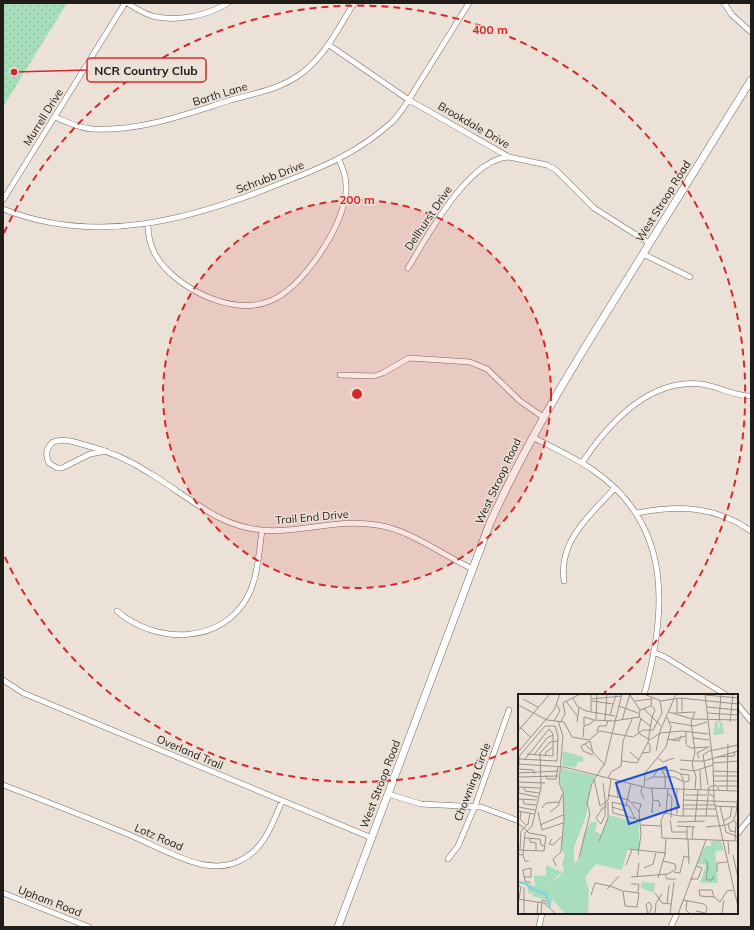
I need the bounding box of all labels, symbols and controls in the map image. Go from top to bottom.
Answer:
text: 400 m [472,22,508,37]
callout: NCR Country Club [87,58,206,82]
text: NCR Country Club [94,63,198,78]
street label: Barth Lane [191,79,249,109]
street label: Murrell Drive [20,86,66,148]
street label: Brookdale Drive [436,99,512,151]
street label: Schrubb Drive [234,158,306,196]
street label: West Stroop Road [632,158,694,244]
street label: Dellhurst Drive [401,183,455,253]
text: 200 m [339,192,375,207]
centre of rings [350,387,364,401]
street label: West Stroop Road [472,436,524,526]
street label: Trail End Drive [275,507,349,527]
inset map [518,694,738,914]
street label: Overland Trail [155,732,225,772]
street label: West Stroop Road [357,738,403,830]
street label: Chowning Circle [451,741,493,823]
street label: Lotz Road [133,820,185,854]
street label: Upham Road [16,882,84,920]

